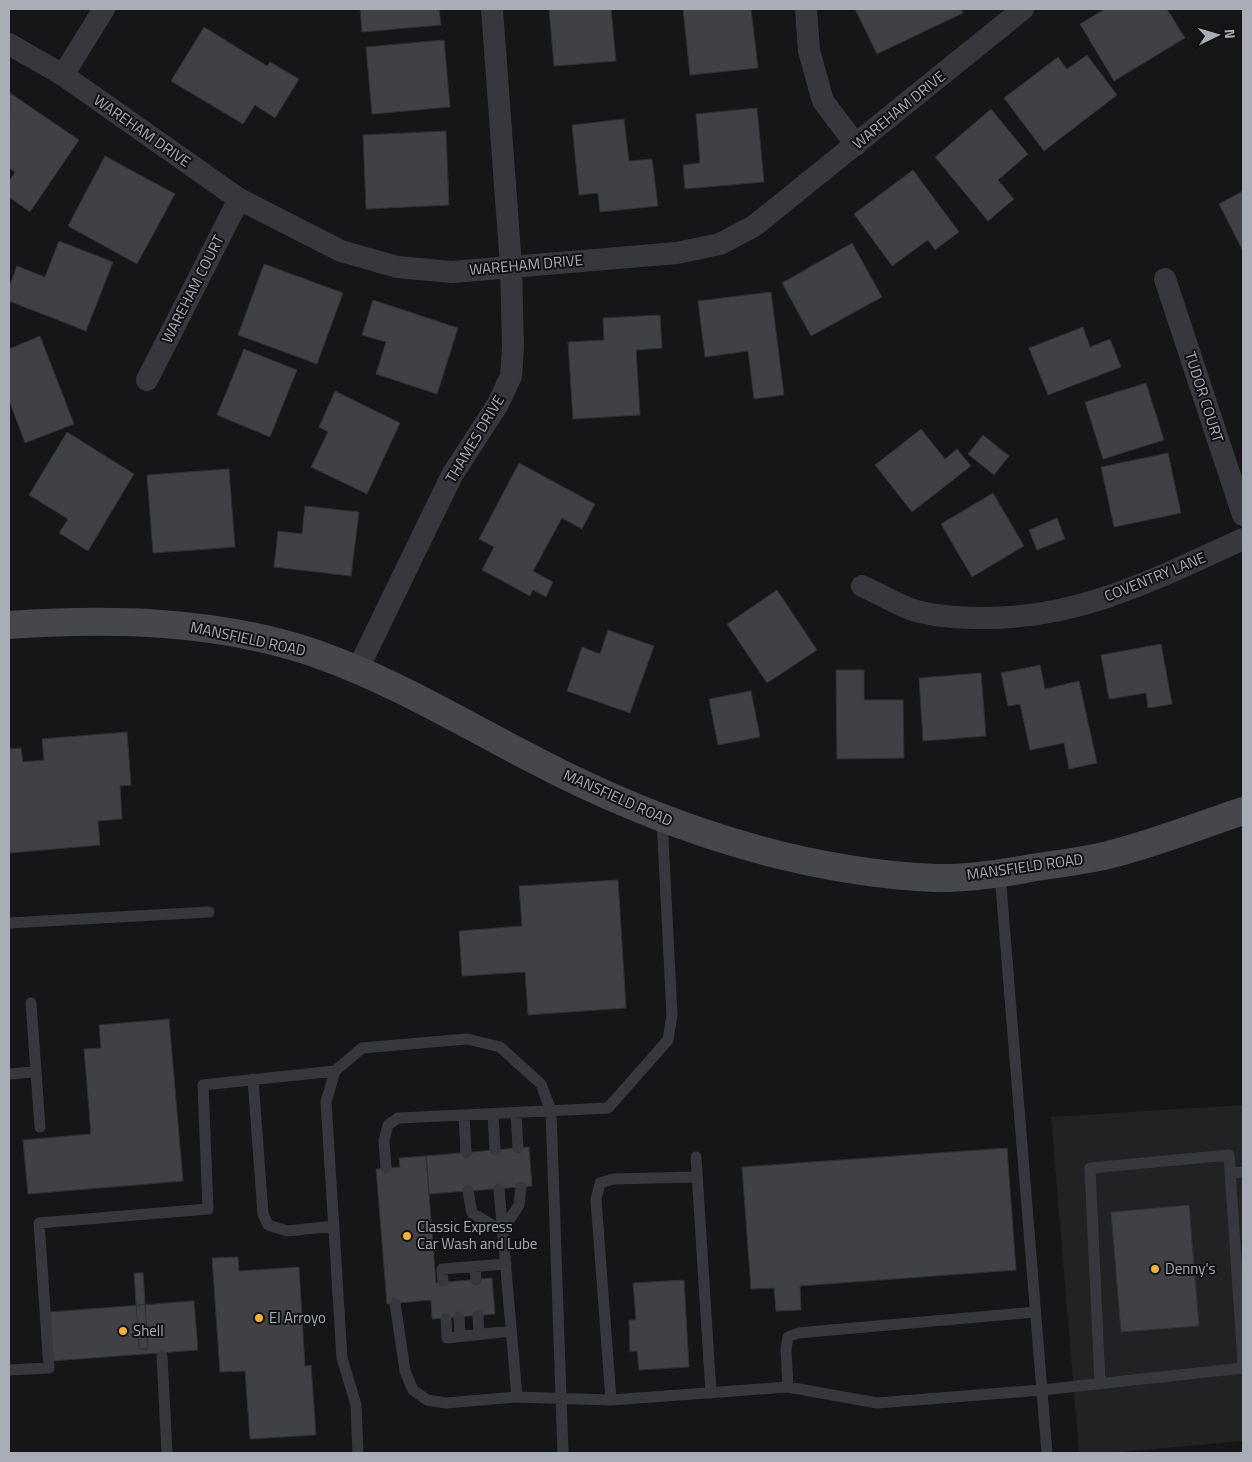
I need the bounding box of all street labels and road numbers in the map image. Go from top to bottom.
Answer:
street label: WAREHAM DRIVE [847,65,950,154]
street label: WAREHAM DRIVE [89,88,196,173]
street label: WAREHAM COURT [155,230,230,347]
street label: WAREHAM DRIVE [468,248,584,281]
street label: TUDOR COURT [1179,348,1230,445]
street label: THAMES DRIVE [439,390,510,487]
street label: COVENTRY LANE [1101,546,1209,607]
street label: MANSFIELD ROAD [188,615,308,662]
street label: MANSFIELD ROAD [560,763,677,832]
street label: MANSFIELD ROAD [965,847,1085,886]

